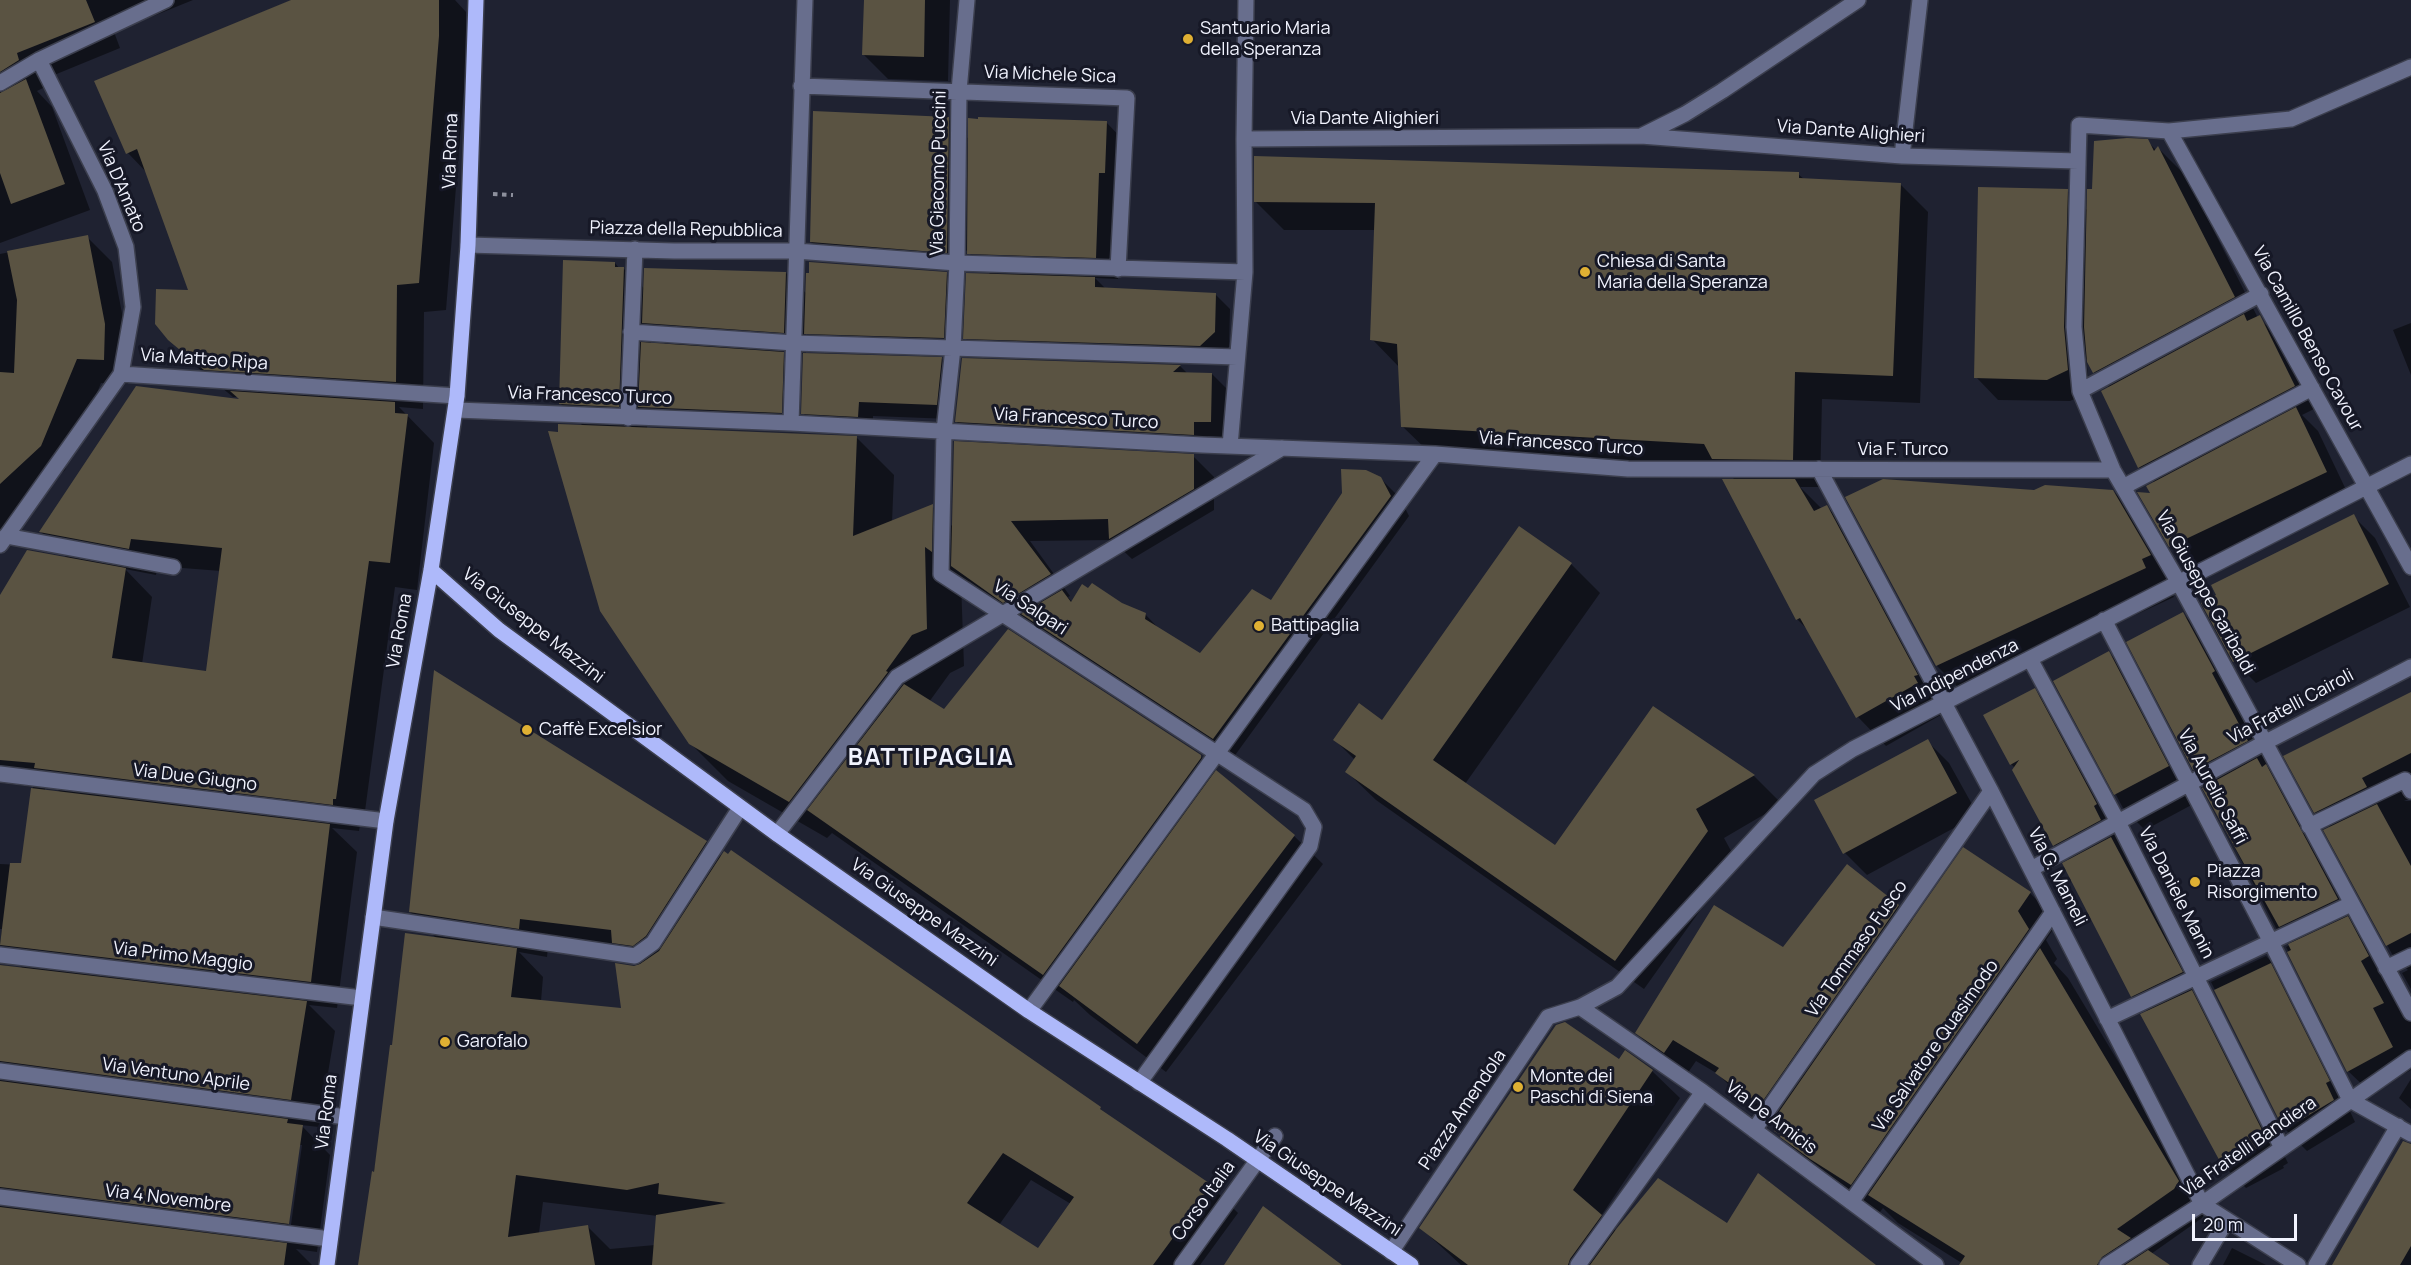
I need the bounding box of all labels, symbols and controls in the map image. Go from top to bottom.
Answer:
place label: Santuario Maria della Speranza [1200,18,1330,60]
marker: Santuario Maria della Speranza [1181,32,1195,46]
street label: Via Michele Sica [983,62,1117,88]
street label: Via Giacomo Puccini [927,90,951,256]
street label: Via Dante Alighieri [1291,108,1439,130]
street label: Via Roma [439,113,463,189]
street label: Via Dante Alighieri [1776,116,1926,148]
street label: Via D'Amato [92,138,150,236]
street label: Piazza della Repubblica [589,218,783,242]
street label: Via Camillo Benso Cavour [2247,243,2367,435]
place label: Chiesa di Santa Maria della Speranza [1597,251,1768,294]
marker: Chiesa di Santa Maria della Speranza [1578,265,1592,279]
street label: Via Matteo Ripa [140,345,268,375]
street label: Via Francesco Turco [507,382,673,410]
street label: Via Francesco Turco [993,404,1159,434]
street label: Via Francesco Turco [1478,427,1644,461]
street label: Via F. Turco [1858,439,1948,461]
street label: Via Giuseppe Garibaldi [2151,507,2259,679]
street label: Via Giuseppe Mazzini [458,564,608,688]
street label: Via Salgari [988,576,1072,640]
street label: Via Roma [383,592,417,670]
place label: Battipaglia [1271,615,1359,637]
marker: Battipaglia [1252,619,1266,633]
street label: Via Indipendenza [1888,635,2022,717]
street label: Via Fratelli Cairoli [2224,665,2358,749]
place label: Caffè Excelsior [539,719,663,741]
marker: Caffè Excelsior [520,723,534,737]
street label: Via Aurelio Saffi [2173,726,2251,848]
district label: BATTIPAGLIA [848,744,1014,772]
street label: Via Due Giugno [132,760,258,796]
street label: Via G. Mameli [2023,824,2091,930]
street label: Via Daniele Manin [2133,824,2219,962]
street label: Via Giuseppe Mazzini [846,854,1002,972]
place label: Piazza Risorgimento [2207,861,2317,904]
marker: Piazza Risorgimento [2188,875,2202,889]
street label: Via Tommaso Fusco [1802,876,1912,1022]
street label: Via Primo Maggio [112,938,254,976]
street label: Via Salvatore Quasimodo [1868,956,2004,1136]
place label: Garofalo [457,1031,528,1053]
marker: Garofalo [438,1035,452,1049]
street label: Piazza Amendola [1415,1046,1511,1174]
street label: Via Ventuno Aprile [101,1054,251,1096]
place label: Monte dei Paschi di Siena [1530,1066,1653,1108]
street label: Via Roma [312,1073,342,1151]
street label: Via De Amicis [1721,1077,1821,1159]
marker: Monte dei Paschi di Siena [1511,1080,1525,1094]
street label: Via Fratelli Bandiera [2177,1092,2321,1202]
street label: Via Giuseppe Mazzini [1249,1126,1405,1242]
street label: Corso Italia [1168,1157,1240,1245]
street label: Via 4 Novembre [104,1181,232,1217]
scale bar [2195,1202,2300,1240]
text: 20 m [2203,1212,2243,1236]

